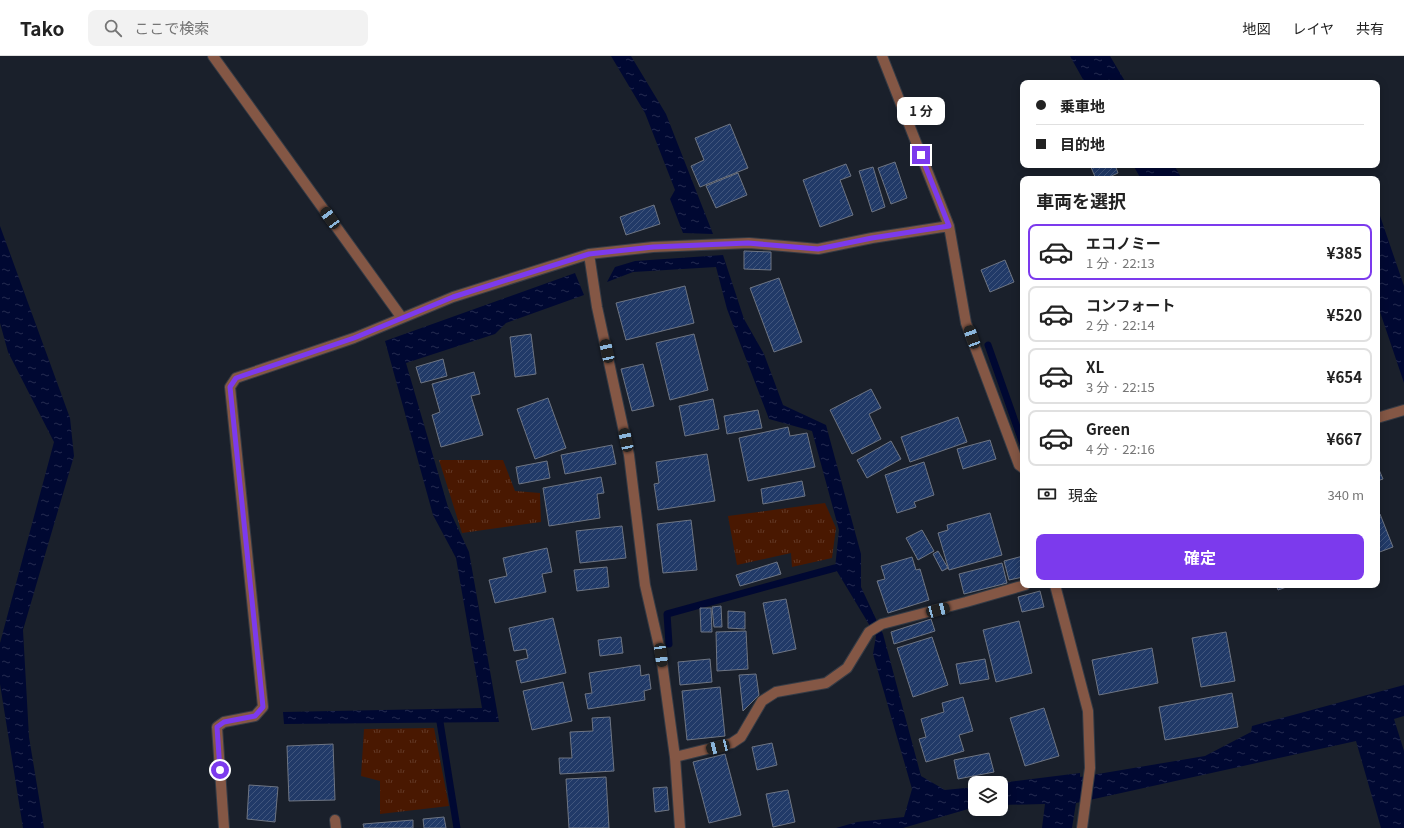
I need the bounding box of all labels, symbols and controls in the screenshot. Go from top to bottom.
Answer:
search box [88,10,368,46]
text: Tako [20,14,64,41]
icon: search [102,17,124,39]
text: ここで検索 [134,17,209,38]
text: 地図 [1242,18,1270,38]
text: レイヤ [1292,18,1334,38]
text: 共有 [1356,18,1384,38]
text: 乗車地 [1060,95,1105,116]
callout: 1 分 [897,97,945,125]
text: 1 分 [909,101,933,120]
text: 目的地 [1060,133,1105,154]
route end [912,146,930,164]
text: 車両を選択 [1036,187,1126,213]
car [318,205,342,231]
text: エコノミー [1086,232,1161,253]
icon: car [1038,234,1074,270]
text: ¥385 [1327,242,1362,263]
text: 1 分 · 22:13 [1086,253,1155,272]
text: コンフォート [1086,294,1176,315]
icon: car [1038,296,1074,332]
text: ¥520 [1327,304,1362,325]
text: 2 分 · 22:14 [1086,315,1155,334]
car [962,324,982,350]
car [599,338,615,364]
text: XL [1086,356,1104,377]
icon: car [1038,358,1074,394]
text: ¥654 [1327,366,1362,387]
text: 3 分 · 22:15 [1086,377,1155,396]
text: Green [1086,418,1130,439]
icon: car [1038,420,1074,456]
car [618,427,634,453]
text: ¥667 [1327,428,1362,449]
text: 4 分 · 22:16 [1086,439,1155,458]
icon: cash [1036,483,1058,505]
text: 現金 [1068,484,1098,505]
text: 340 m [1327,485,1364,504]
button: 確定 [1036,534,1364,580]
car [925,601,951,619]
car [653,642,669,668]
car [705,738,731,756]
route start [211,761,229,779]
map controls [968,776,1008,816]
button: layers [968,776,1008,816]

